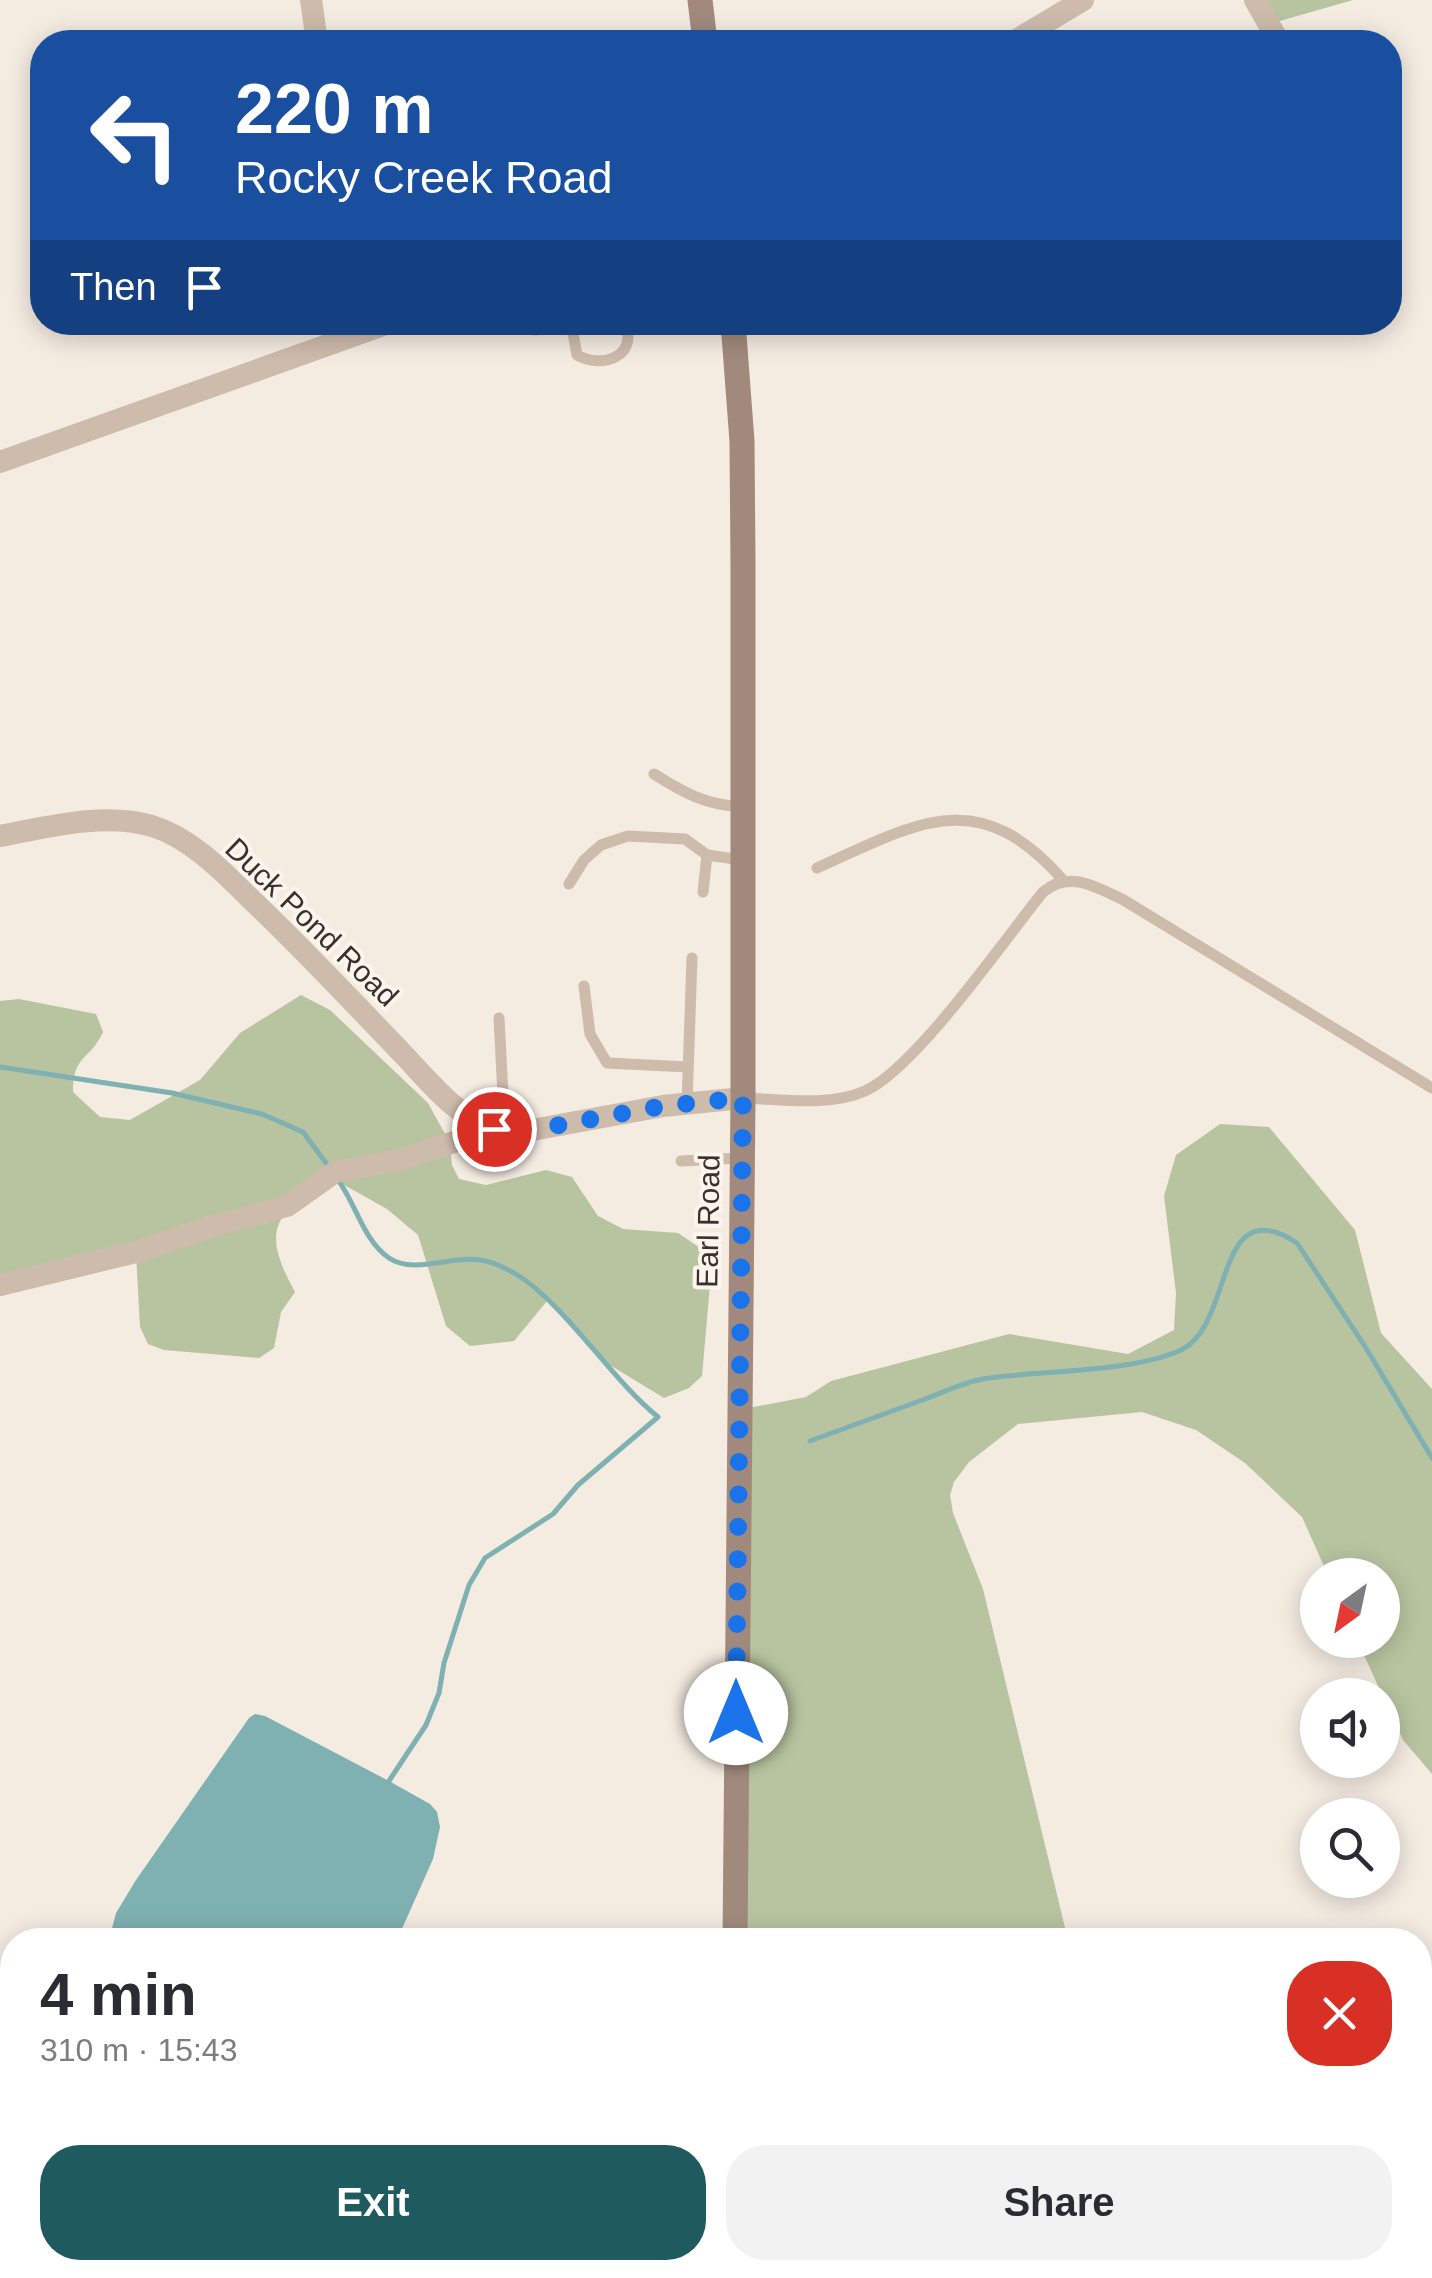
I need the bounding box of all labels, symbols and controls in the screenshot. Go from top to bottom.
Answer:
icon: left [70,70,200,200]
text: 220 m [235,70,433,148]
text: Rocky Creek Road [235,152,613,203]
icon: arrive [177,260,232,315]
text: Then [70,266,157,308]
street label: Duck Pond Road [219,831,405,1013]
pin [452,1087,537,1172]
icon: arrive [467,1102,522,1157]
street label: Earl Road [690,1154,726,1288]
north arrow [1300,1558,1400,1658]
map controls [1300,1558,1400,1898]
position arrow [684,1661,788,1765]
button: sound [1300,1678,1400,1778]
button: search [1300,1798,1400,1898]
text: 4 min [40,1961,197,2028]
button: close [1287,1961,1392,2066]
text: 310 m · 15:43 [40,2032,237,2068]
button: Exit [40,2145,706,2260]
button: Share [726,2145,1392,2260]

